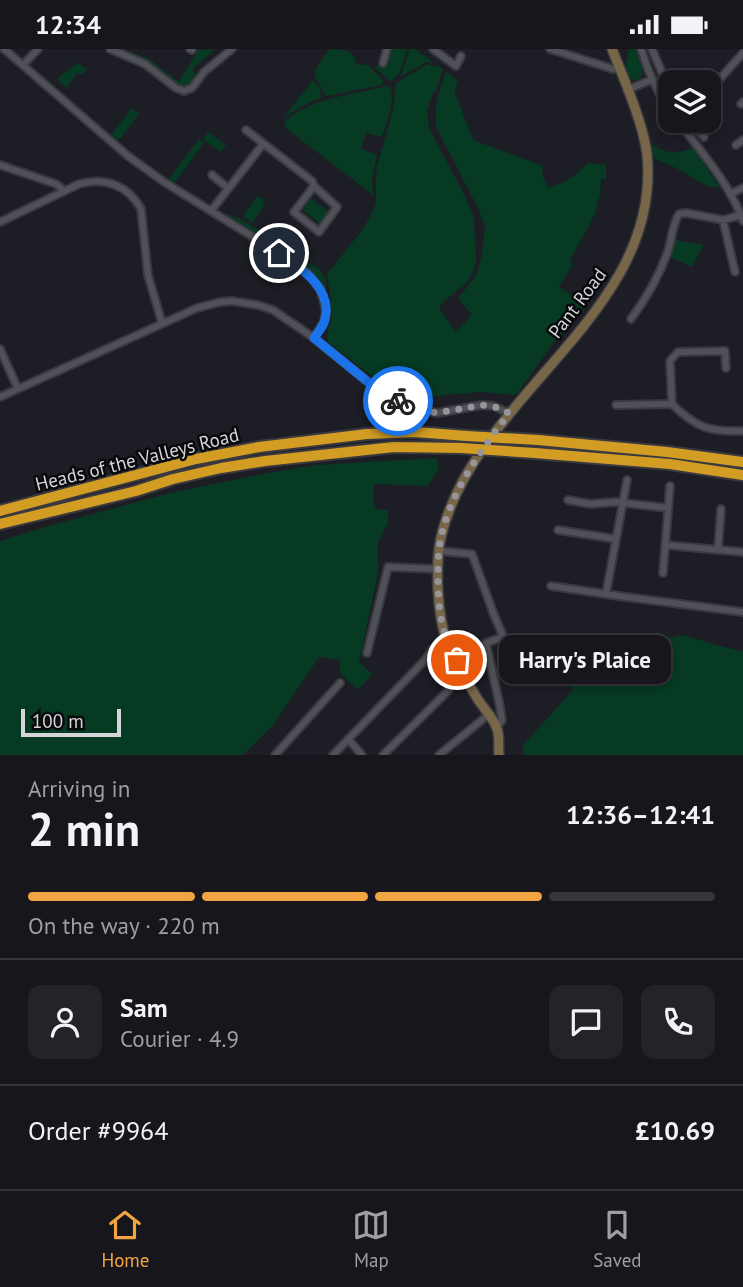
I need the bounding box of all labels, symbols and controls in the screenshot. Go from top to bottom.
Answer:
text: 12:34 [35,8,101,41]
map controls [658,70,721,133]
button: layers [658,70,721,133]
pin [249,223,309,283]
icon: home [260,234,298,272]
street label: Pant Road [543,263,611,343]
courier [363,366,433,436]
icon: bike [379,382,417,420]
street label: Heads of the Valleys Road [33,422,241,496]
pin [427,630,487,690]
callout: Harry's Plaice [499,635,670,685]
icon: bag [438,641,476,679]
text: Harry's Plaice [519,645,651,674]
scale bar [21,706,121,738]
text: 100 m [32,709,84,733]
text: Arriving in [28,774,130,803]
text: 12:36–12:41 [566,798,715,831]
text: 2 min [28,799,140,859]
text: On the way · 220 m [28,911,220,940]
button: person [28,985,102,1059]
button: chat [549,985,623,1059]
button: phone [641,985,715,1059]
text: Sam [120,991,168,1024]
text: Courier · 4.9 [120,1024,239,1053]
text: Order #9964 [28,1114,168,1147]
text: £10.69 [635,1114,715,1147]
tab: Home [101,1206,149,1272]
tab: Map [352,1206,390,1272]
tab: Saved [593,1206,642,1272]

